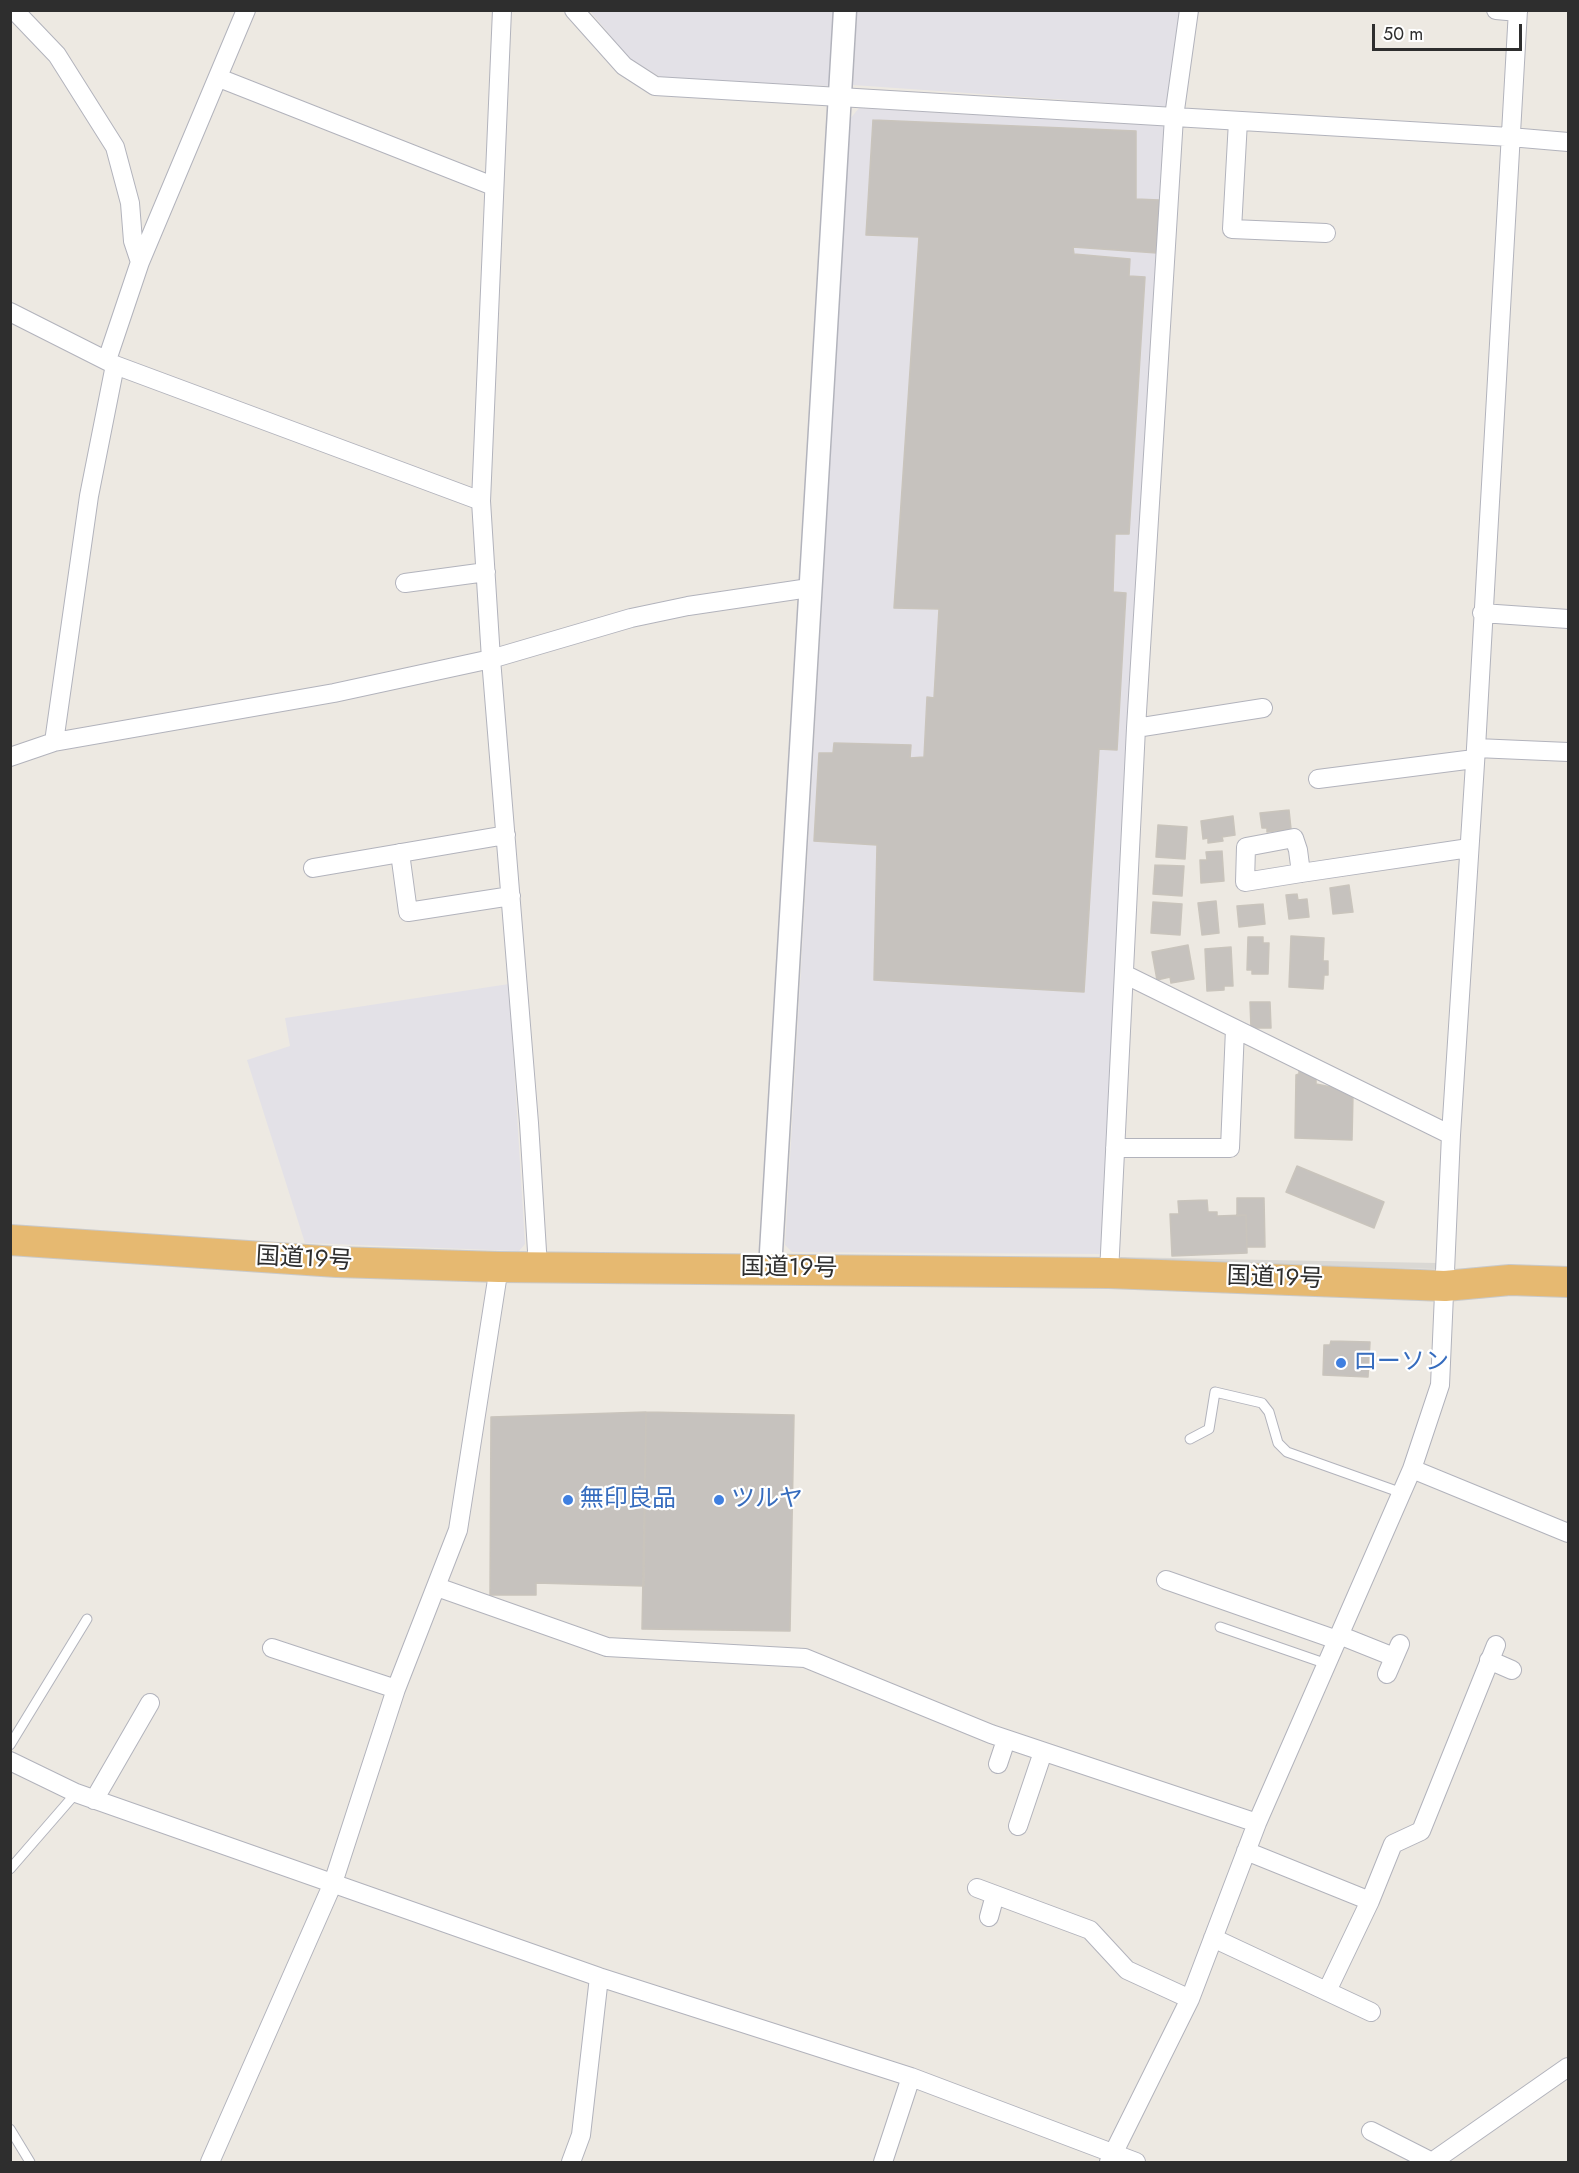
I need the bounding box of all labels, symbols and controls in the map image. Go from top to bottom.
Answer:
scale bar [1375,12,1525,50]
text: 50 m [1383,21,1423,47]
street label: 国道19号 [255,1243,353,1277]
street label: 国道19号 [740,1254,838,1284]
street label: 国道19号 [1226,1263,1324,1295]
place label: ローソン [1353,1349,1449,1377]
marker: ローソン [1334,1356,1348,1370]
place label: 無印良品 [580,1486,676,1514]
place label: ツルヤ [731,1486,803,1514]
marker: 無印良品 [561,1493,575,1507]
marker: ツルヤ [712,1493,726,1507]

